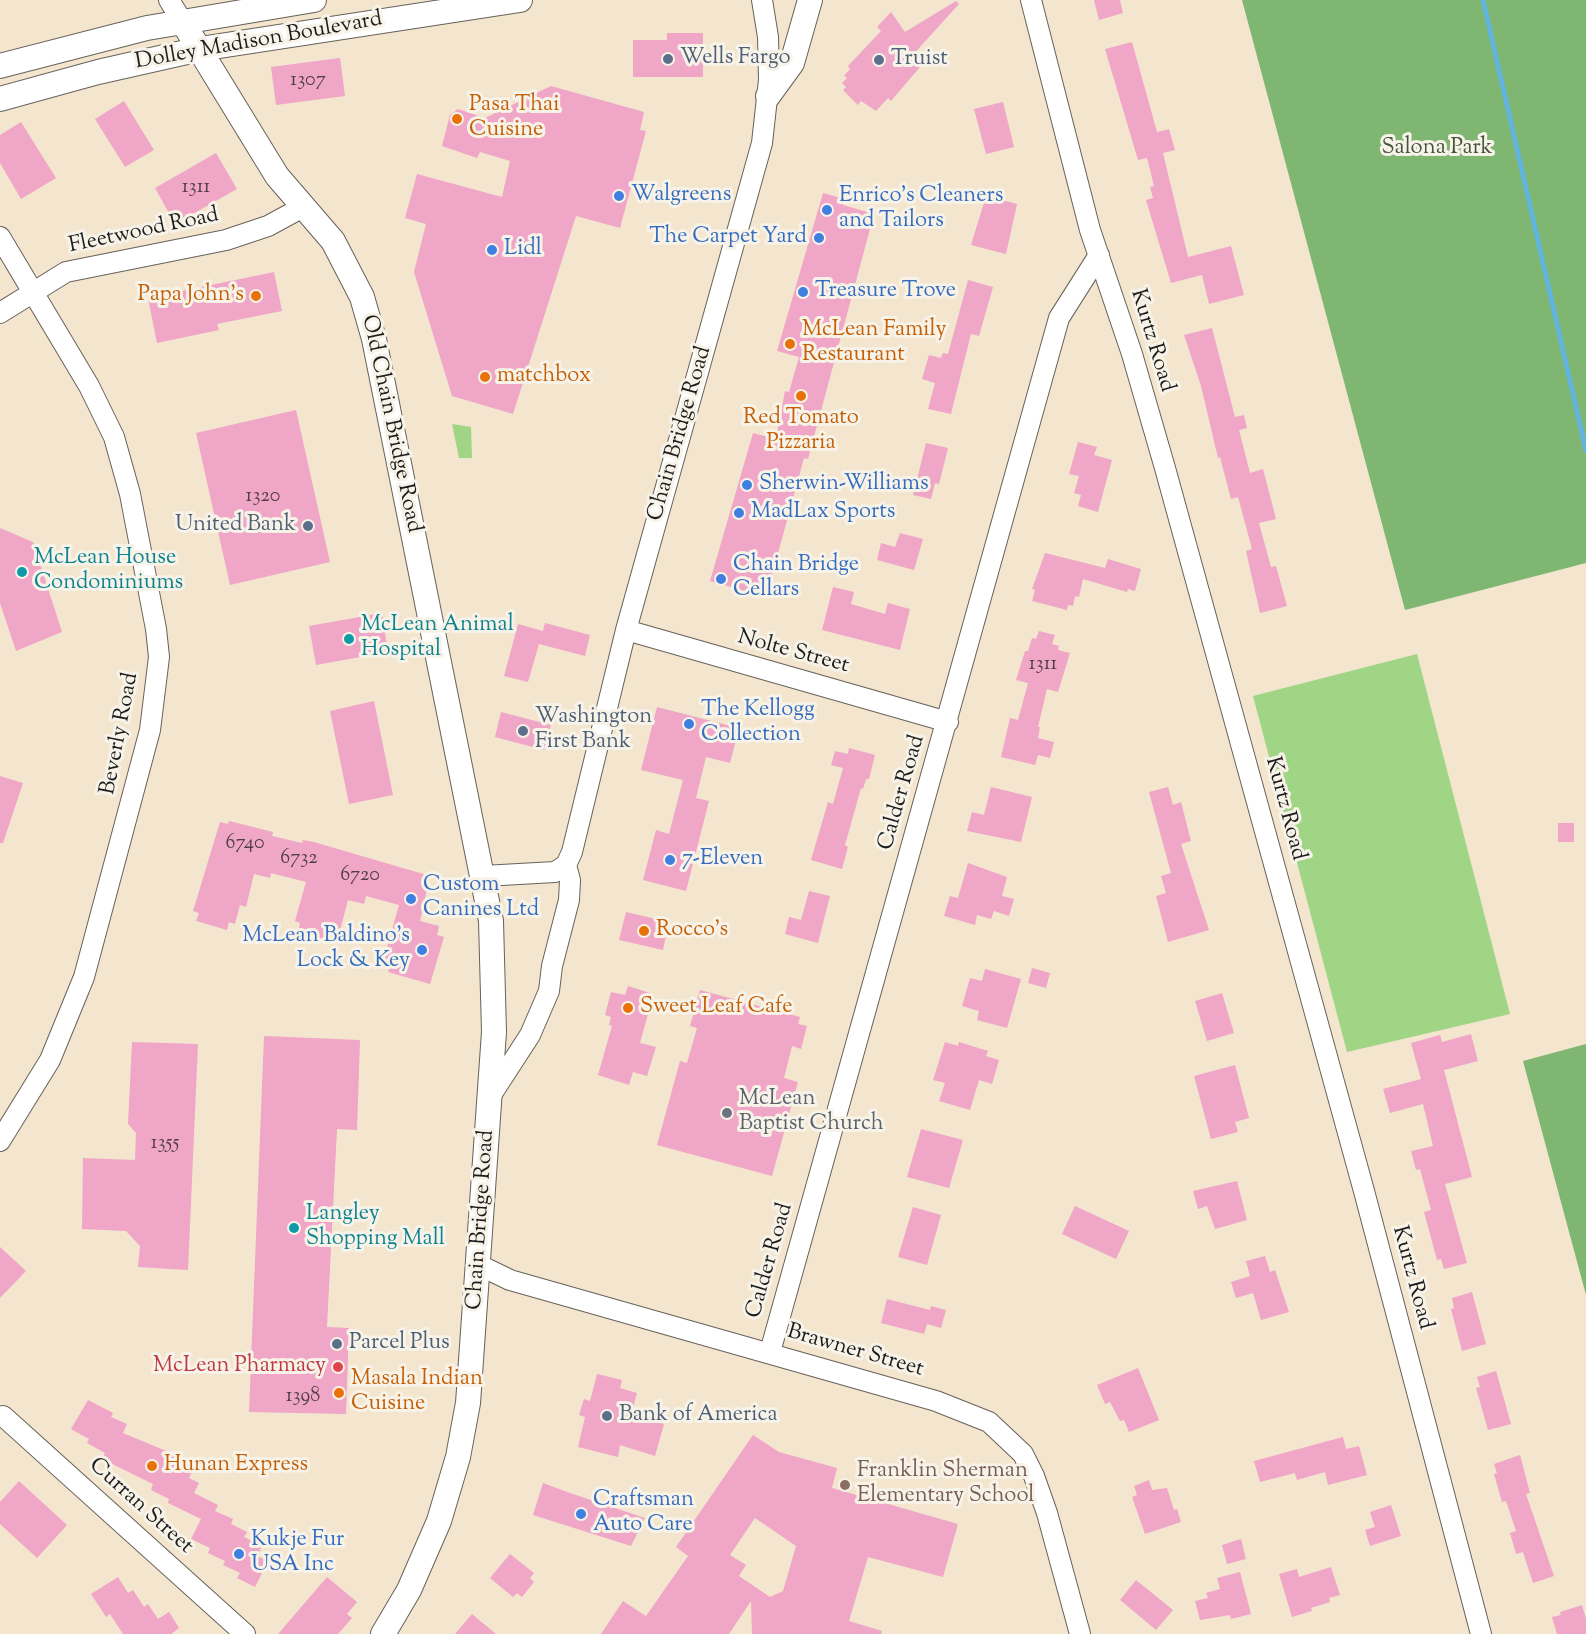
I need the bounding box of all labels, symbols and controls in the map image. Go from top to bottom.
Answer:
street label: Dolley Madison Boulevard [133,7,385,77]
place label: Wells Fargo [680,46,791,72]
place label: Truist [891,47,948,73]
marker: Wells Fargo [661,52,675,66]
marker: Truist [872,53,886,67]
house number: 1307 [290,70,326,94]
place label: Pasa Thai Cuisine [469,93,559,144]
marker: Pasa Thai Cuisine [450,112,464,126]
park label: Salona Park [1381,136,1493,162]
house number: 1311 [182,177,210,201]
place label: Walgreens [631,183,731,209]
place label: Enrico's Cleaners and Tailors [839,184,1003,236]
marker: Walgreens [612,189,626,203]
street label: Fleetwood Road [67,203,221,261]
marker: Enrico's Cleaners and Tailors [820,203,834,217]
place label: The Carpet Yard [649,225,807,251]
marker: The Carpet Yard [812,231,826,245]
place label: Lidl [504,237,542,263]
marker: Lidl [485,243,499,257]
place label: Treasure Trove [815,279,956,305]
place label: Papa John's [138,283,244,309]
marker: Treasure Trove [796,285,810,299]
street label: Kurtz Road [1123,286,1179,396]
marker: Papa John's [249,289,263,303]
street label: Old Chain Bridge Road [354,313,426,535]
place label: McLean Family Restaurant [802,318,946,370]
marker: McLean Family Restaurant [783,337,797,351]
street label: Chain Bridge Road [643,344,719,524]
place label: matchbox [497,364,591,390]
marker: matchbox [478,370,492,384]
marker: Red Tomato Pizzaria [794,389,808,403]
place label: Red Tomato Pizzaria [743,406,859,458]
place label: Sherwin-Williams [759,472,929,498]
marker: Sherwin-Williams [740,478,754,492]
house number: 1320 [246,486,280,510]
place label: MadLax Sports [751,500,895,526]
marker: MadLax Sports [732,506,746,520]
place label: United Bank [175,513,296,539]
marker: United Bank [301,519,315,533]
place label: McLean House Condominiums [34,546,183,598]
place label: Chain Bridge Cellars [733,553,859,604]
marker: McLean House Condominiums [15,565,29,579]
marker: Chain Bridge Cellars [714,572,728,586]
place label: McLean Animal Hospital [361,613,514,664]
street label: Nolte Street [734,625,852,681]
marker: McLean Animal Hospital [342,632,356,646]
house number: 1311 [1029,654,1057,678]
street label: Beverly Road [96,671,146,797]
place label: The Kellogg Collection [701,698,815,750]
place label: Washington First Bank [535,705,652,756]
marker: The Kellogg Collection [682,717,696,731]
marker: Washington First Bank [516,724,530,738]
street label: Calder Road [874,732,932,854]
street label: Kurtz Road [1258,754,1310,864]
house number: 6740 [225,833,265,857]
place label: 7-Eleven [682,847,763,873]
house number: 6732 [280,848,318,872]
marker: 7-Eleven [663,853,677,867]
house number: 6720 [340,865,380,889]
place label: Custom Canines Ltd [423,873,539,924]
marker: Custom Canines Ltd [404,892,418,906]
place label: Rocco's [656,918,728,944]
place label: McLean Baldino's Lock & Key [242,924,410,975]
marker: Rocco's [637,924,651,938]
marker: McLean Baldino's Lock & Key [415,943,429,957]
place label: Sweet Leaf Cafe [640,995,792,1021]
marker: Sweet Leaf Cafe [621,1001,635,1015]
place label: McLean Baptist Church [739,1087,884,1138]
marker: McLean Baptist Church [720,1106,734,1120]
street label: Chain Bridge Road [463,1129,501,1311]
house number: 1355 [151,1133,179,1157]
street label: Calder Road [742,1200,800,1322]
place label: Langley Shopping Mall [306,1202,445,1254]
marker: Langley Shopping Mall [287,1221,301,1235]
street label: Kurtz Road [1385,1223,1437,1333]
street label: Brawner Street [784,1320,926,1384]
place label: Parcel Plus [349,1331,450,1357]
marker: Parcel Plus [330,1337,344,1351]
place label: McLean Pharmacy [153,1354,326,1380]
marker: McLean Pharmacy [331,1360,345,1374]
place label: Masala Indian Cuisine [351,1367,483,1418]
house number: 1398 [286,1386,320,1410]
marker: Masala Indian Cuisine [332,1386,346,1400]
place label: Bank of America [619,1403,778,1429]
marker: Bank of America [600,1409,614,1423]
street label: Curran Street [82,1453,198,1561]
place label: Hunan Express [164,1453,308,1479]
marker: Hunan Express [145,1459,159,1473]
place label: Franklin Sherman Elementary School [857,1459,1034,1510]
marker: Franklin Sherman Elementary School [838,1478,852,1492]
place label: Craftsman Auto Care [593,1488,694,1540]
marker: Craftsman Auto Care [574,1507,588,1521]
place label: Kukje Fur USA Inc [251,1528,344,1580]
marker: Kukje Fur USA Inc [232,1547,246,1561]

